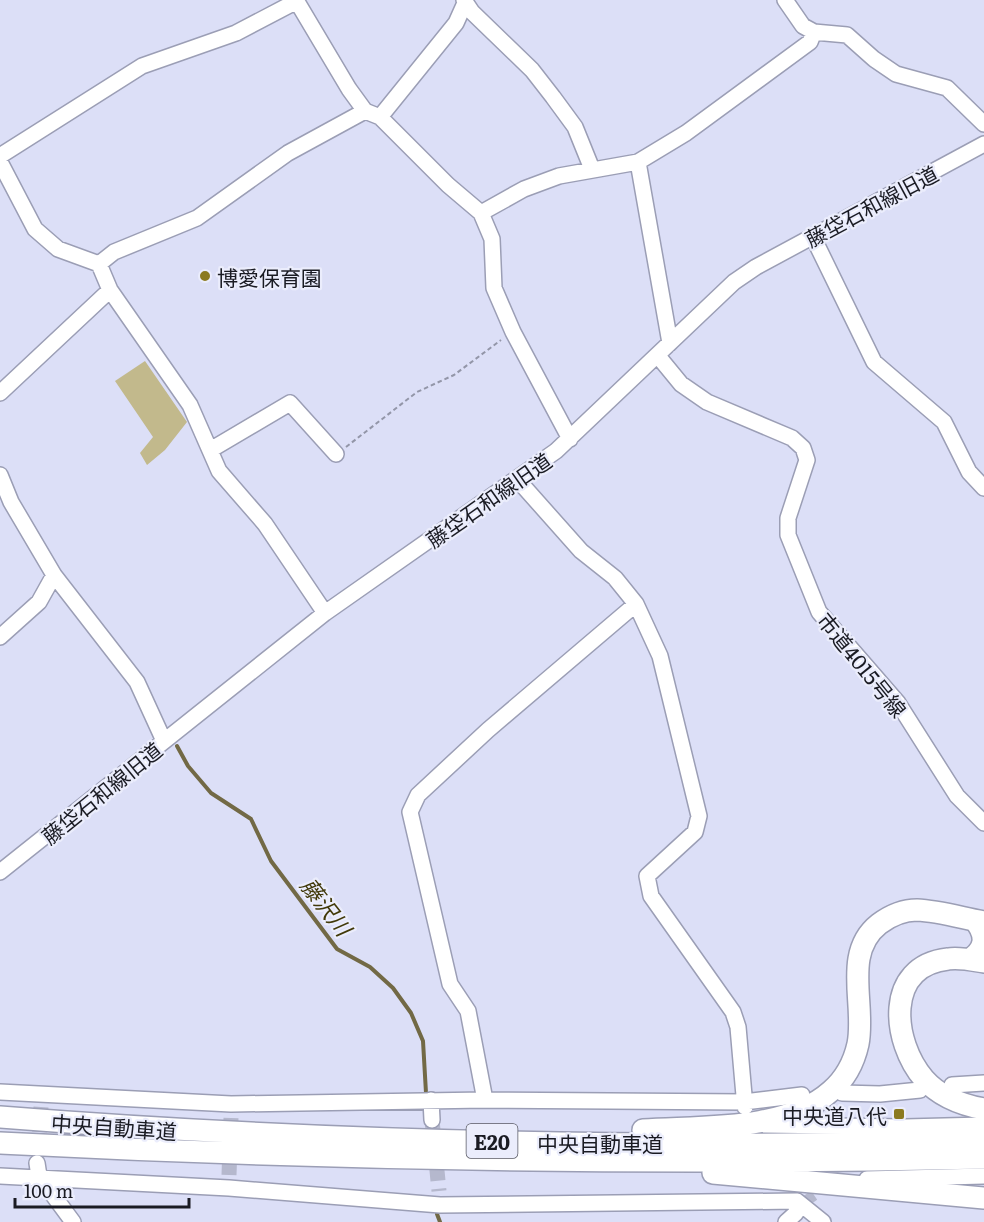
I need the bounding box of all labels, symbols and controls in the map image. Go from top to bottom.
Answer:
street label: 藤垈石和線旧道 [799,157,943,253]
place label: 博愛保育園 [217,261,322,292]
marker: 博愛保育園 [198,269,212,283]
street label: 藤垈石和線旧道 [419,444,557,554]
street label: 市道4015号線 [811,605,915,723]
street label: 藤垈石和線旧道 [34,734,168,850]
water label: 藤沢川 [294,870,362,944]
place label: 中央道八代 [782,1099,887,1130]
street label: 中央自動車道 [50,1106,178,1146]
marker: 中央道八代 [892,1107,906,1121]
road number: E20 [466,1124,518,1158]
street label: 中央自動車道 [537,1127,663,1158]
scale bar [15,1171,189,1209]
text: 100 m [24,1177,73,1204]

